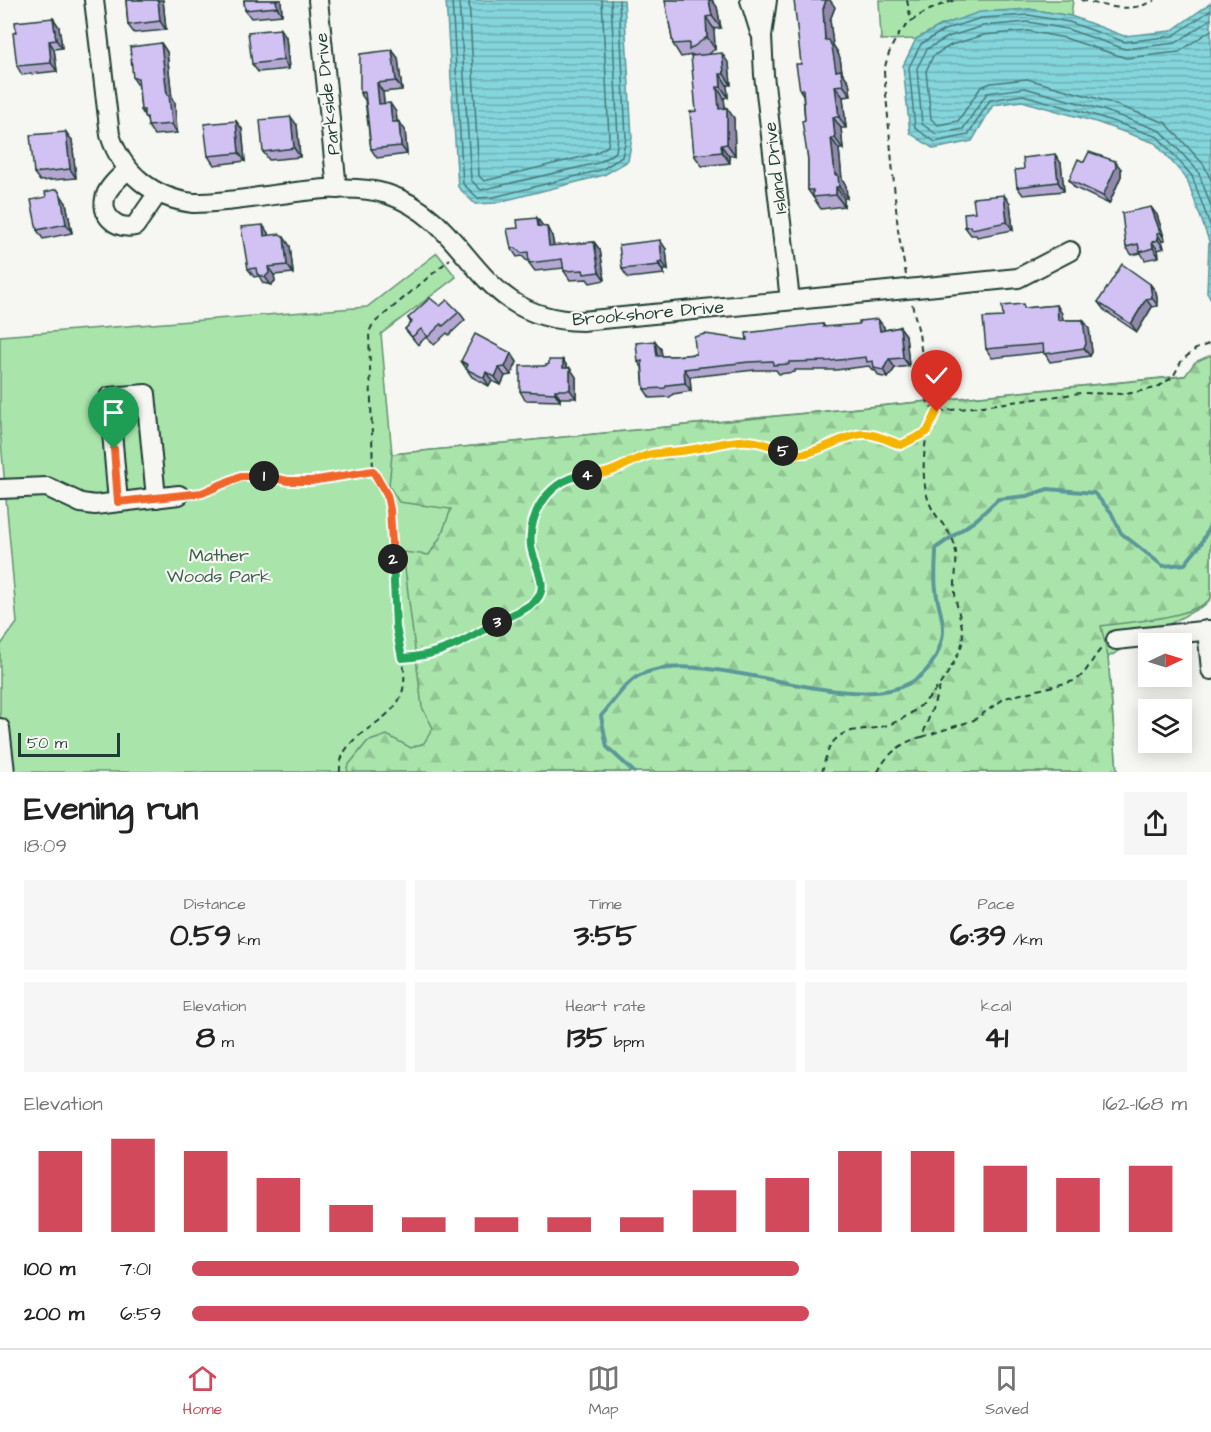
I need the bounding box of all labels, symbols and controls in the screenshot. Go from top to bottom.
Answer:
street label: Parkside Drive [309,31,346,156]
street label: Island Drive [757,120,794,215]
street label: Brookshore Drive [571,294,725,333]
pin [911,350,962,412]
icon: check [920,359,953,392]
pin [88,387,139,449]
icon: arrive [97,396,130,429]
pin: 5 [768,436,798,466]
text: 5 [777,440,789,462]
pin: 4 [572,460,602,490]
pin: 1 [249,461,279,491]
text: 4 [582,464,592,486]
text: 1 [263,465,265,487]
park label: Mather Woods Park [167,543,271,589]
pin: 2 [378,544,408,574]
text: 2 [388,548,398,570]
pin: 3 [482,607,512,637]
text: 3 [493,611,501,633]
north arrow [1138,633,1192,687]
map controls [1138,633,1192,753]
button: layers [1138,699,1192,753]
scale bar [18,730,120,758]
text: 50 m [27,732,67,754]
text: Evening run [24,786,198,832]
button: share [1124,792,1187,855]
text: 18:09 [24,832,67,860]
text: Distance [184,893,246,915]
text: Time [589,893,622,915]
text: Pace [978,893,1015,915]
text: 0.59 [170,915,231,957]
text: 3:55 [574,915,637,957]
text: 6:39 [950,915,1006,957]
text: km [231,929,260,951]
text: /km [1006,929,1042,951]
text: Elevation [183,995,246,1017]
text: Heart rate [565,995,646,1017]
text: kcal [981,995,1011,1017]
text: 8 [196,1017,215,1059]
text: 135 [567,1017,607,1059]
text: 41 [984,1017,1008,1059]
text: m [215,1031,234,1053]
text: bpm [607,1031,644,1053]
text: Elevation [24,1090,103,1118]
text: 162–168 m [1103,1090,1187,1118]
text: 100 m [24,1255,75,1283]
text: 7:01 [120,1255,151,1283]
text: 200 m [24,1300,84,1328]
text: 6:59 [120,1300,161,1328]
tab: Home [182,1362,222,1420]
tab: Map [587,1362,620,1420]
tab: Saved [985,1362,1029,1420]

